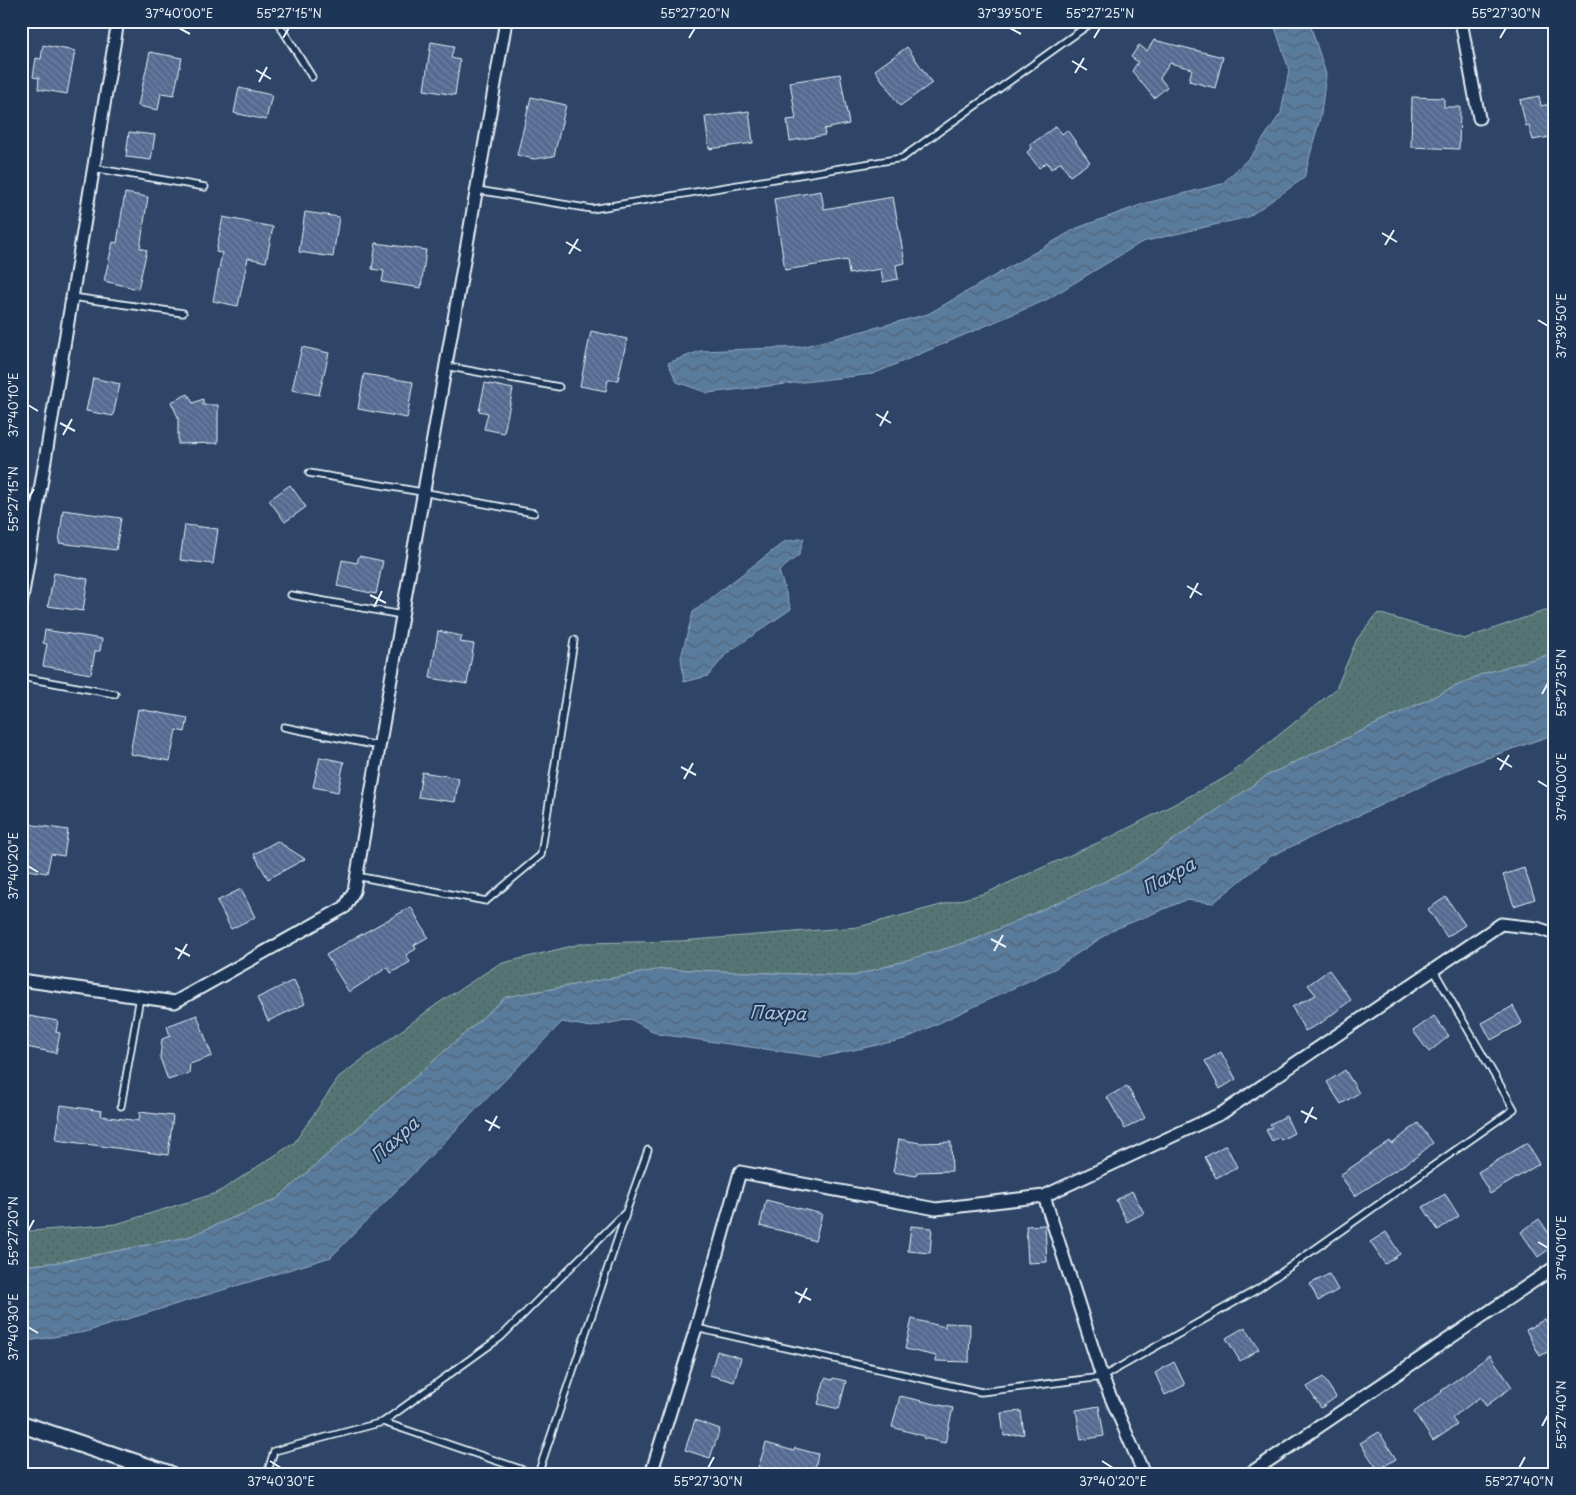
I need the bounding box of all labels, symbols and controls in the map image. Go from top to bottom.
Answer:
text: 37°40'00"E [145,4,213,22]
text: 55°27'15"N [256,4,322,22]
text: 55°27'20"N [660,4,730,22]
text: 37°39'50"E [977,4,1043,22]
text: 55°27'25"N [1066,4,1134,22]
text: 55°27'30"N [1471,4,1541,22]
text: 37°39'50"E [1552,293,1570,359]
text: 37°40'10"E [4,372,22,438]
text: 55°27'15"N [4,466,22,532]
text: 55°27'35"N [1552,649,1570,717]
text: 37°40'00"E [1552,753,1570,821]
text: 37°40'20"E [4,832,22,900]
water label: Пахра [1137,849,1200,900]
water label: Пахра [749,998,808,1027]
water label: Пахра [364,1109,425,1168]
text: 55°27'20"N [4,1196,22,1266]
text: 37°40'10"E [1552,1215,1570,1281]
text: 37°40'30"E [4,1293,22,1361]
text: 55°27'40"N [1552,1380,1570,1450]
text: 37°40'30"E [247,1472,315,1490]
text: 55°27'30"N [673,1472,743,1490]
text: 37°40'20"E [1079,1472,1147,1490]
text: 55°27'40"N [1484,1472,1554,1490]

